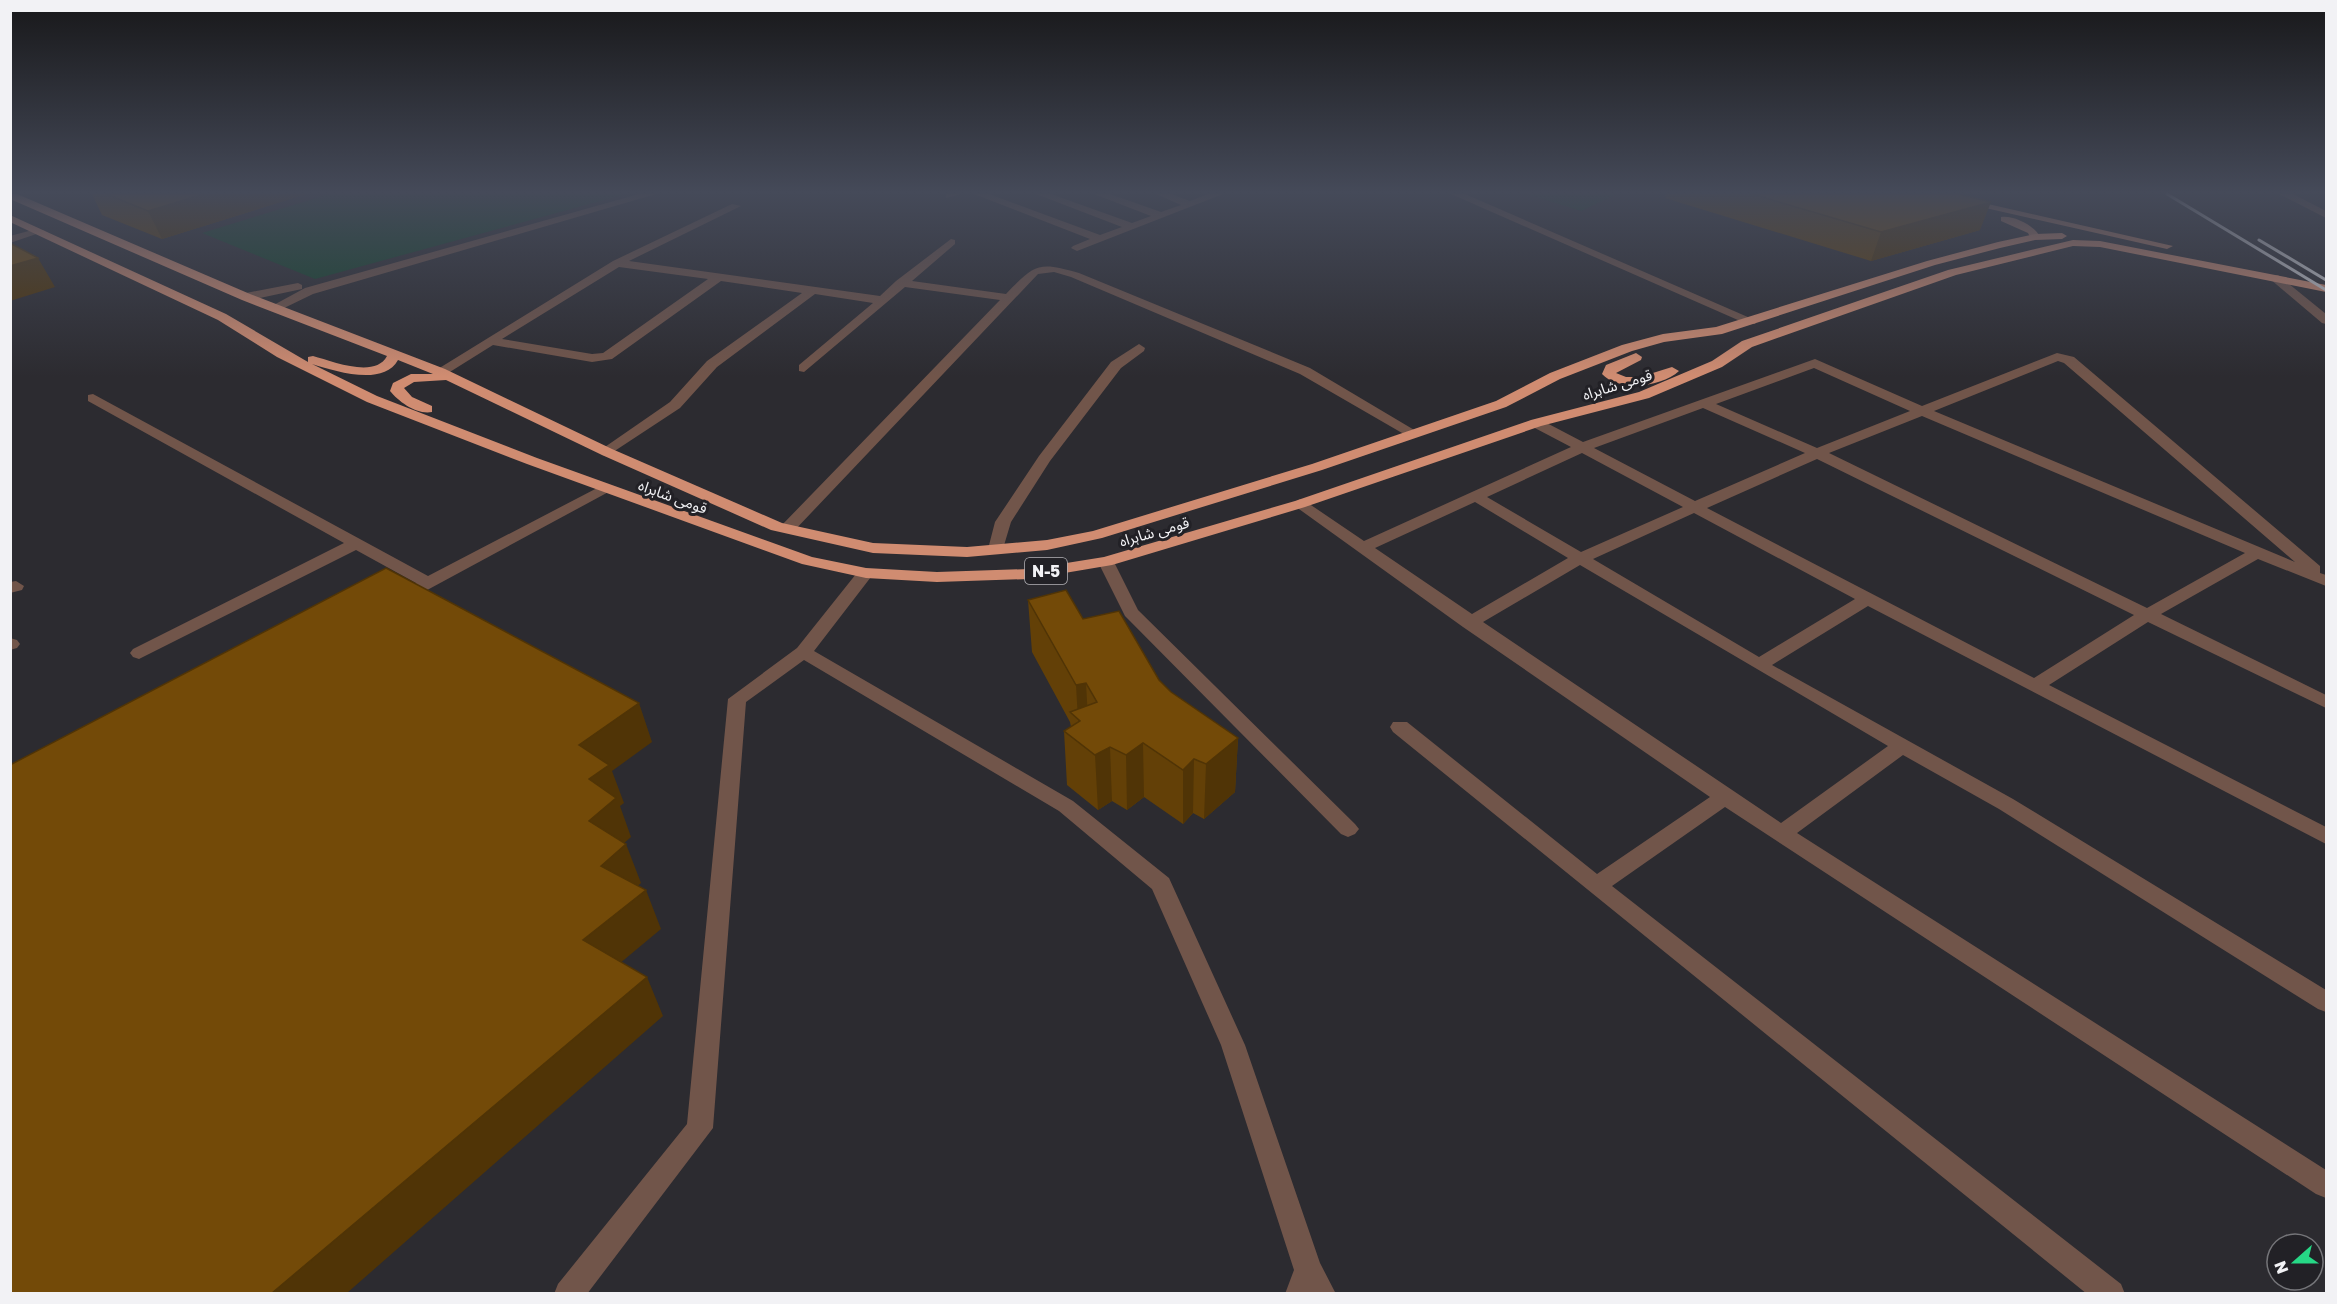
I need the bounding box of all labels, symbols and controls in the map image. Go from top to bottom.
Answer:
street label: قومی شاہراہ [1580,365,1655,404]
street label: قومی شاہراہ [636,475,710,518]
street label: قومی شاہراہ [1117,512,1192,551]
road number: N-5 [1025,558,1067,584]
north arrow [2265,1232,2325,1292]
text: N [2269,1258,2293,1277]

